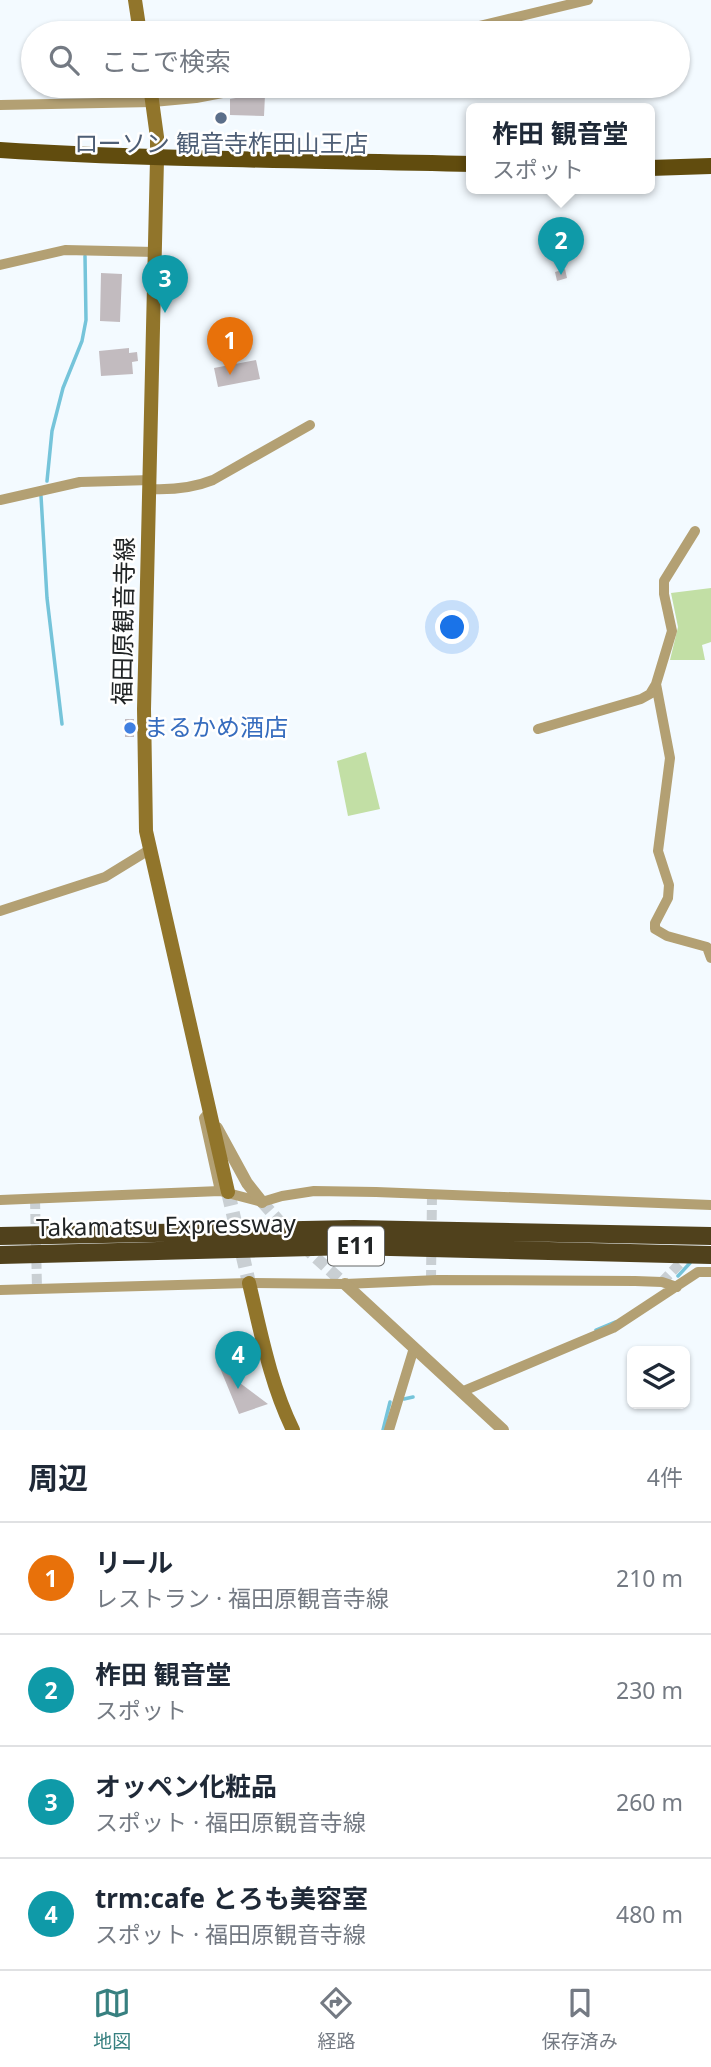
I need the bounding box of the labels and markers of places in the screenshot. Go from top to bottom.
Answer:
marker: ローソン 観音寺柞田山王店 [213,110,229,126]
place label: ローソン 観音寺柞田山王店 [74,126,368,159]
pin: 2 [538,217,584,275]
pin: 3 [142,255,188,313]
pin: 1 [207,317,253,375]
place label: まるかめ酒店 [144,710,288,743]
marker: まるかめ酒店 [122,720,138,736]
pin: 4 [215,1331,261,1389]

